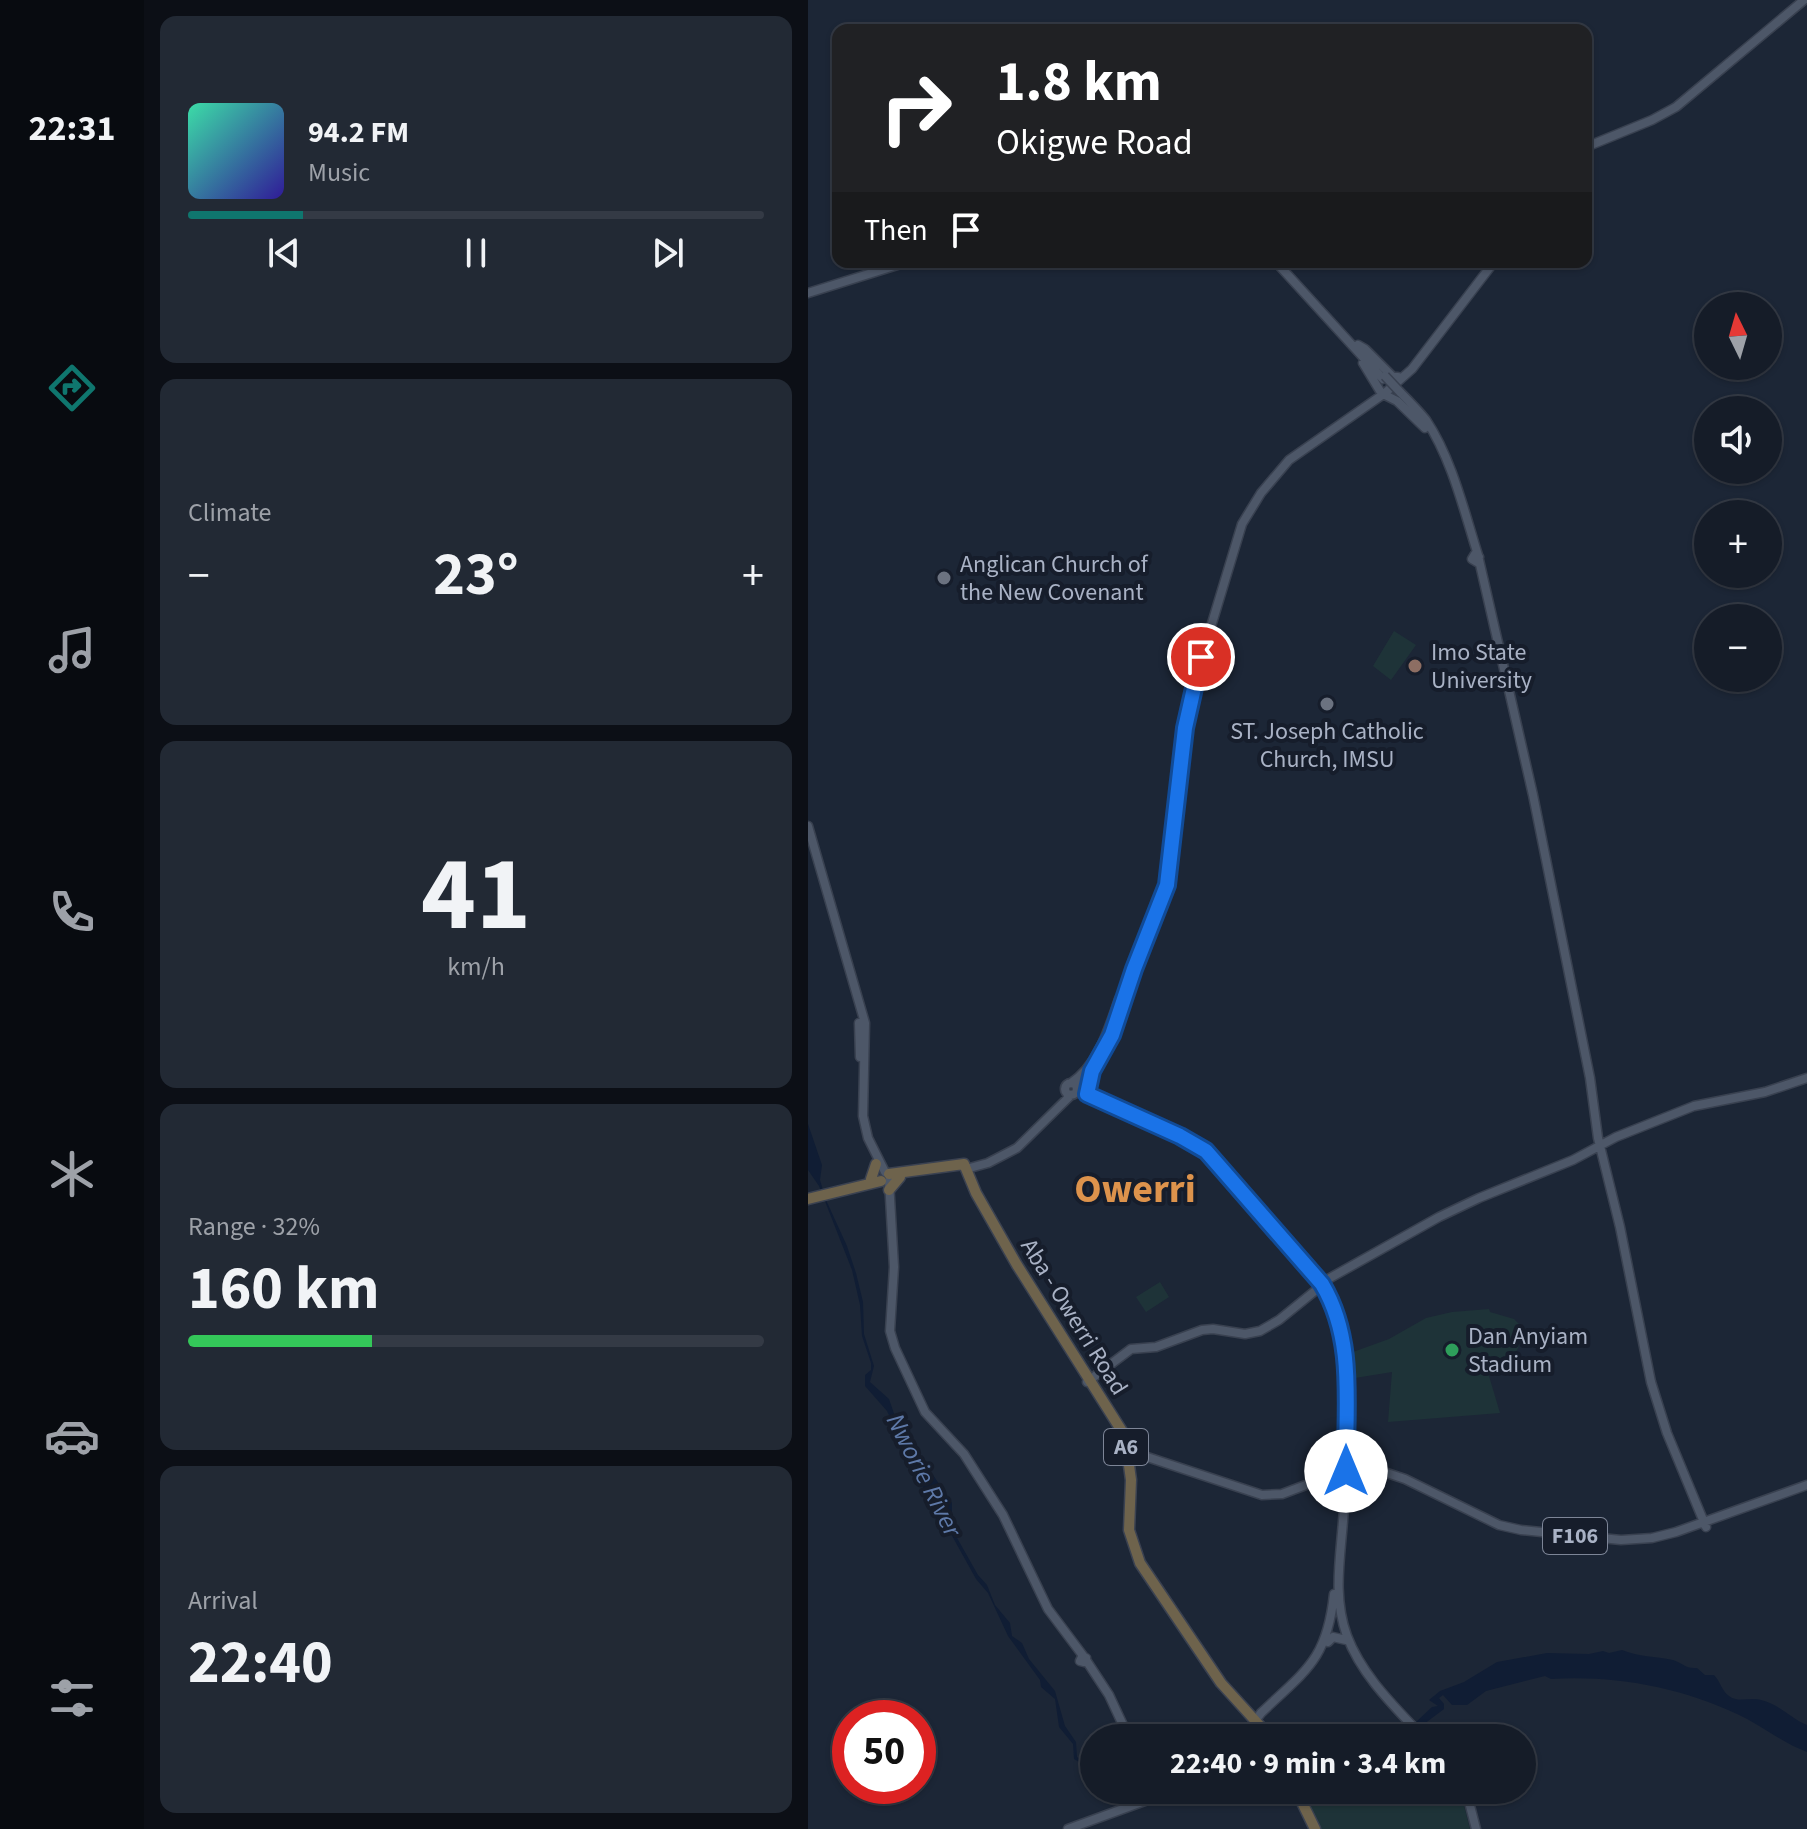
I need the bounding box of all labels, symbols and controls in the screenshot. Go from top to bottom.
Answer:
text: 1.8 km [996,43,1162,122]
icon: right [864,56,968,160]
text: 22:31 [29,103,115,154]
text: 94.2 FM [308,111,409,154]
text: Okigwe Road [996,117,1193,168]
text: Music [308,154,370,191]
icon: arrive [944,208,988,252]
text: Then [864,209,928,252]
icon: previous [262,231,306,275]
icon: pause [454,231,498,275]
icon: next [646,231,690,275]
north arrow [1694,292,1782,380]
map controls [1694,292,1782,692]
icon: directions [44,360,100,416]
button: sound [1694,396,1782,484]
text: Climate [188,494,272,531]
button: + [1694,500,1782,588]
text: 23° [433,533,519,618]
text: − [188,545,210,608]
text: + [742,545,764,608]
place label: Anglican Church of the New Covenant [960,547,1149,610]
marker: Anglican Church of the New Covenant [935,569,953,587]
button: − [1694,604,1782,692]
icon: music [44,622,100,678]
pin [1167,623,1235,691]
icon: arrive [1179,635,1223,679]
place label: Imo State University [1431,635,1532,698]
marker: Imo State University [1406,657,1424,675]
marker: ST. Joseph Catholic Church, IMSU [1318,695,1336,713]
place label: ST. Joseph Catholic Church, IMSU [1230,714,1424,777]
text: 41 [421,822,531,970]
icon: phone [44,884,100,940]
text: km/h [447,948,505,985]
icon: climate [44,1146,100,1202]
district label: Owerri [1074,1161,1196,1218]
text: Range · 32% [188,1208,320,1245]
street label: Aba - Owerri Road [1012,1232,1136,1402]
text: 160 km [188,1247,379,1332]
place label: Dan Anyiam Stadium [1468,1319,1588,1382]
marker: Dan Anyiam Stadium [1443,1341,1461,1359]
water label: Nworie River [877,1407,971,1544]
icon: car [44,1408,100,1464]
road number: A6 [1104,1429,1148,1465]
position arrow [1304,1429,1388,1513]
road number: F106 [1543,1518,1607,1554]
text: Arrival [188,1582,258,1619]
text: 22:40 [188,1621,333,1706]
icon: filters [44,1670,100,1726]
speed limit sign: 50 [832,1700,936,1804]
text: 22:40 · 9 min · 3.4 km [1170,1742,1446,1785]

